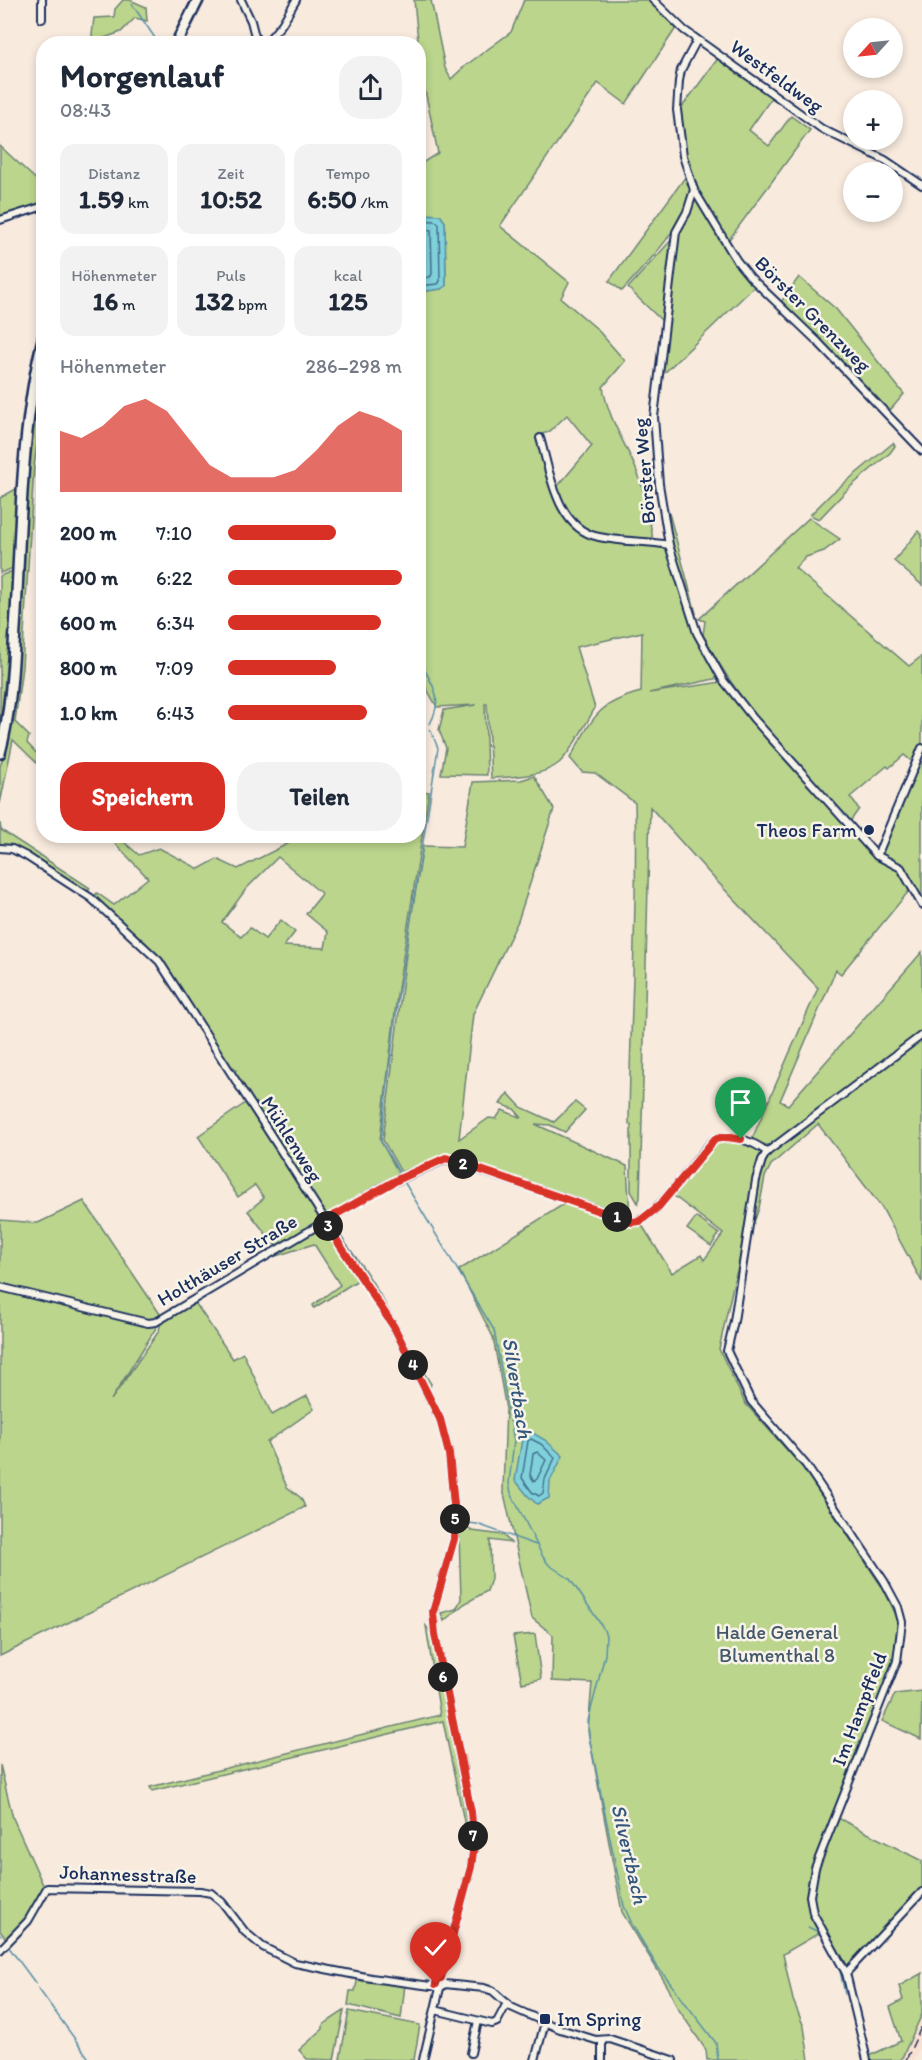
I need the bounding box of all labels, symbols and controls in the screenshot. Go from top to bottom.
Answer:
north arrow [843,18,903,78]
map controls [843,18,903,222]
street label: Westfeldweg [726,34,829,118]
text: Morgenlauf [60,56,224,95]
button: share [339,56,402,119]
button: + [843,90,903,150]
text: 08:43 [60,98,111,122]
button: − [843,162,903,222]
text: Distanz [88,164,140,183]
text: Zeit [218,164,244,183]
text: Tempo [326,164,370,183]
text: 1.59 [79,183,124,215]
text: 10:52 [200,183,262,215]
text: 6:50 [307,183,357,215]
text: km [124,193,149,212]
text: /km [357,193,389,212]
street label: Börster Grenzweg [750,251,877,378]
text: Höhenmeter [72,266,156,285]
text: Puls [216,266,246,285]
text: kcal [334,266,362,285]
text: 16 [93,285,118,317]
text: 132 [194,285,234,317]
text: 125 [328,285,368,317]
text: m [118,295,135,314]
text: bpm [234,295,268,314]
text: Höhenmeter [60,354,166,378]
text: 286–298 m [306,354,402,378]
street label: Börster Weg [627,416,661,525]
text: 200 m [60,521,116,545]
text: 7:10 [156,521,192,545]
text: 400 m [60,566,118,590]
text: 6:22 [156,566,193,590]
text: 600 m [60,611,117,635]
text: 6:34 [156,611,194,635]
text: 800 m [60,656,117,680]
text: 7:09 [156,656,194,680]
text: 1.0 km [60,701,117,725]
text: 6:43 [156,701,194,725]
button: Speichern [60,762,225,831]
button: Teilen [237,762,402,831]
place label: Theos Farm [756,818,857,842]
marker: Theos Farm [862,823,876,837]
pin [715,1077,766,1139]
icon: arrive [724,1086,757,1119]
street label: Mühlenweg [256,1091,328,1187]
pin: 2 [448,1149,478,1179]
text: 2 [459,1154,467,1173]
pin: 1 [602,1202,632,1232]
text: 1 [613,1207,621,1226]
street label: Holthäuser Straße [153,1209,301,1311]
pin: 3 [313,1211,343,1241]
text: 3 [324,1216,332,1235]
water label: Silvertbach [498,1336,538,1441]
pin: 4 [398,1350,428,1380]
text: 4 [408,1355,418,1374]
pin: 5 [440,1504,470,1534]
text: 5 [451,1509,459,1528]
park label: Halde General Blumenthal 8 [716,1620,839,1667]
street label: Im Hampffeld [826,1648,892,1769]
pin: 6 [428,1662,458,1692]
text: 6 [439,1667,447,1686]
water label: Silvertbach [606,1801,654,1907]
pin: 7 [458,1821,488,1851]
text: 7 [469,1826,477,1845]
street label: Johannesstraße [59,1860,197,1888]
pin [410,1922,461,1984]
icon: check [419,1931,452,1964]
place label: Im Spring [557,2007,642,2031]
marker: Im Spring [538,2012,552,2026]

